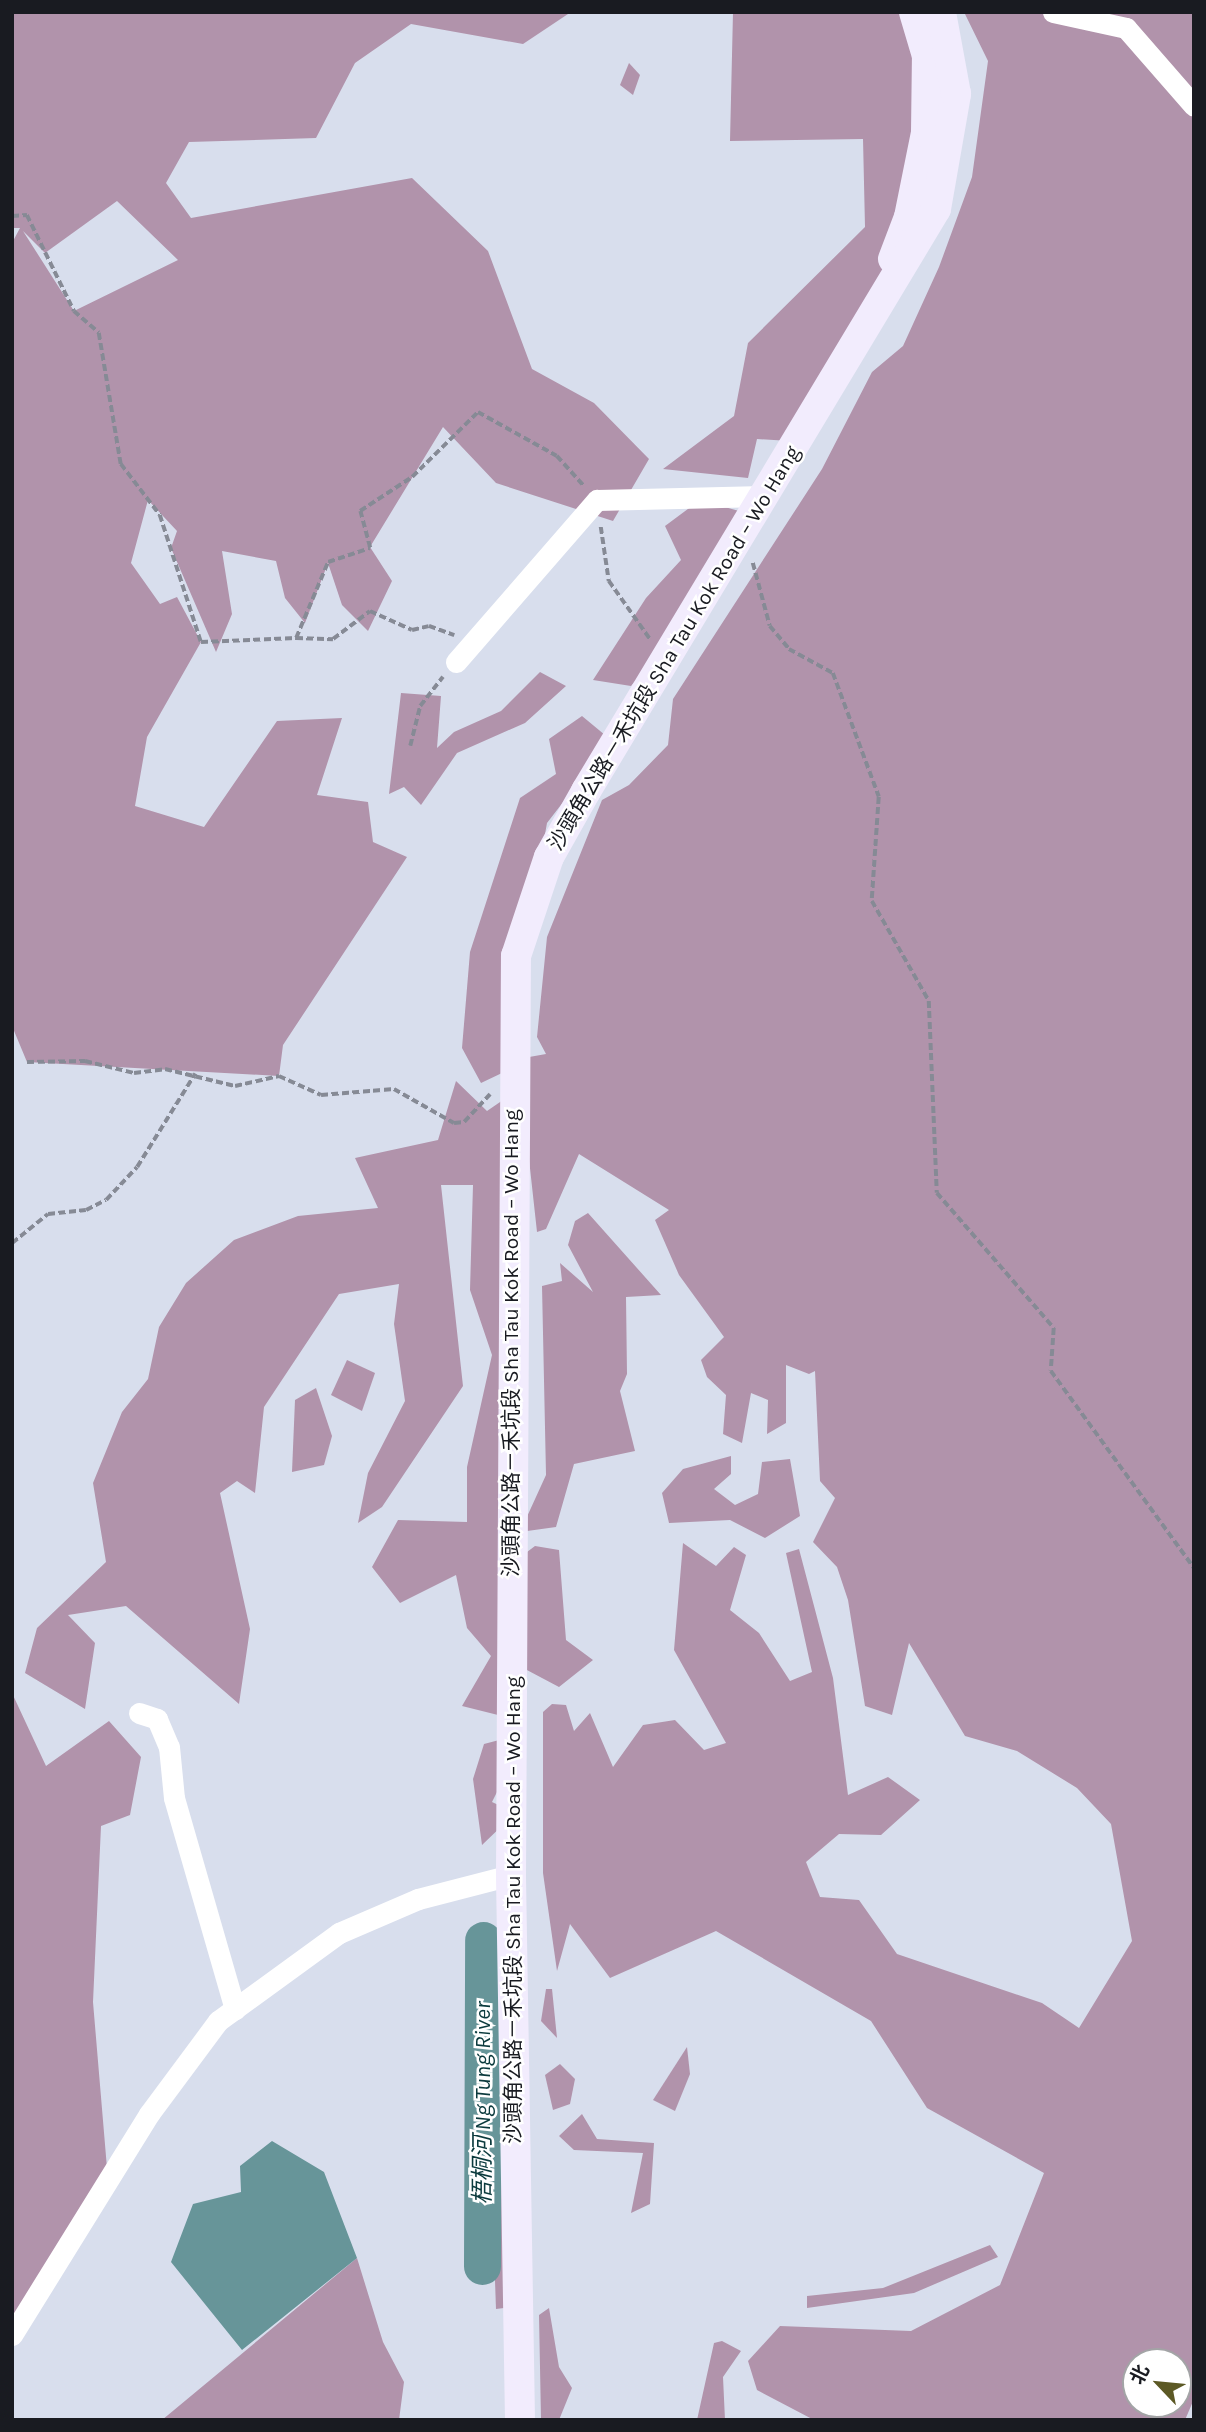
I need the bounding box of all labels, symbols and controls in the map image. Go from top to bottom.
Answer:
street label: 沙頭角公路－禾坑段 Sha Tau Kok Road – Wo Hang [543,441,805,855]
street label: 沙頭角公路－禾坑段 Sha Tau Kok Road – Wo Hang [498,1109,524,1577]
street label: 沙頭角公路－禾坑段 Sha Tau Kok Road – Wo Hang [500,1676,526,2144]
water label: 梧桐河 Ng Tung River [469,2001,497,2205]
north arrow [1122,2348,1192,2418]
text: 北 [1126,2361,1154,2388]

